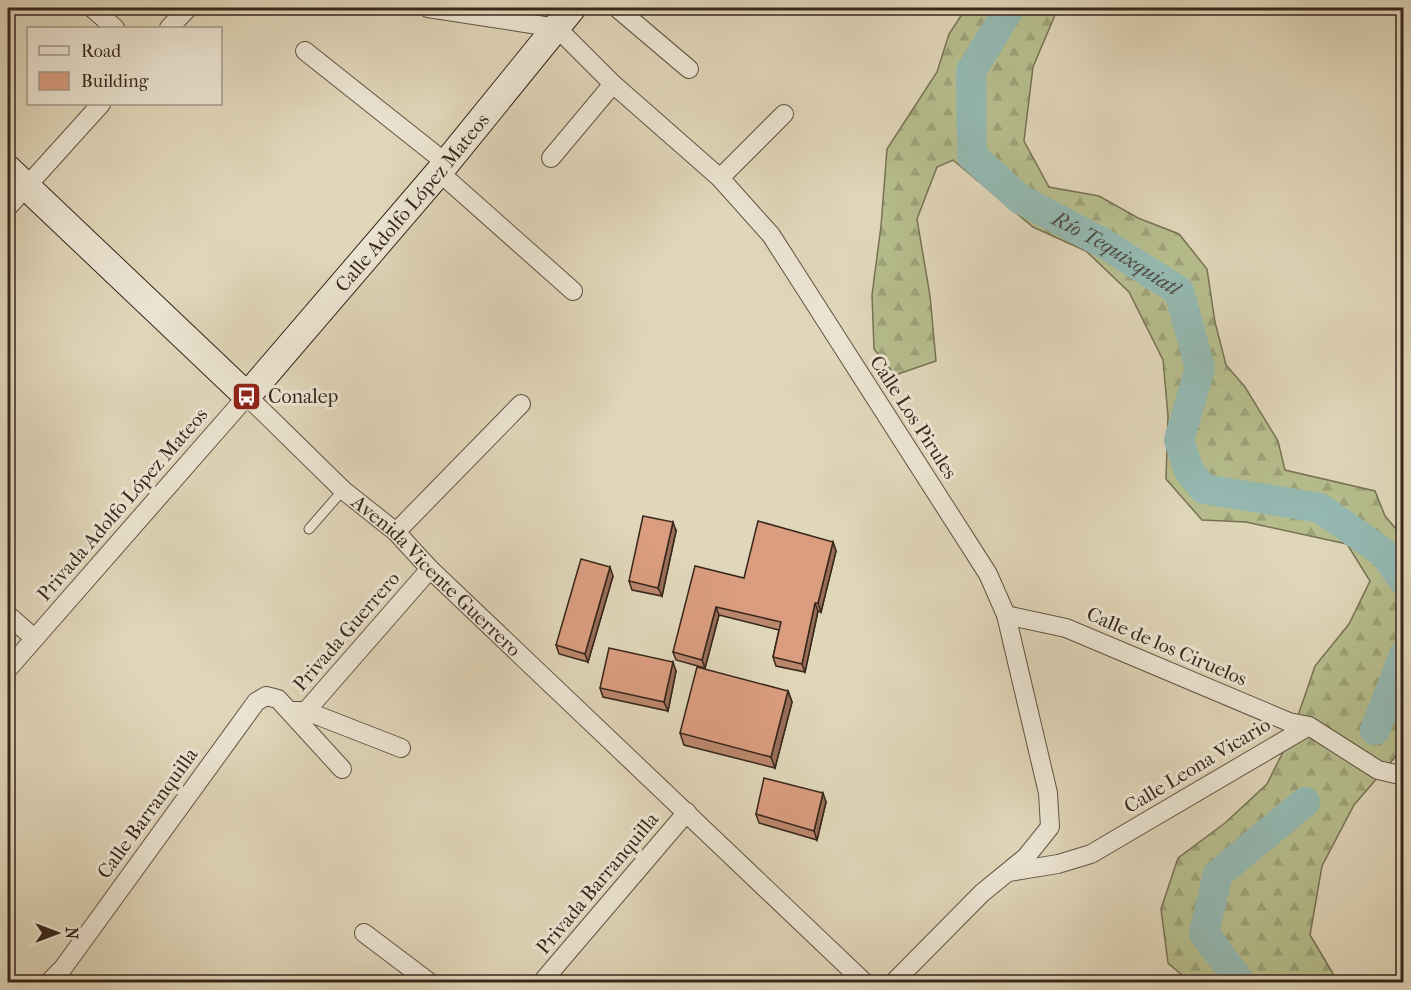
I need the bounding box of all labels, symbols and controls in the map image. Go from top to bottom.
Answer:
legend [27,27,222,105]
text: Road [81,41,121,62]
text: Building [81,71,149,92]
street label: Calle Adolfo López Mateos [331,109,494,297]
water label: Río Tequixquiatl [1046,205,1187,302]
street label: Calle Los Pirules [865,351,962,483]
bus stop icon: Conalep [231,380,263,412]
place label: Conalep [268,385,339,408]
street label: Privada Adolfo López Mateos [32,403,212,605]
street label: Avenida Vicente Guerrero [346,490,526,661]
street label: Privada Guerrero [288,567,404,696]
street label: Calle de los Ciruelos [1083,602,1250,691]
street label: Calle Leona Vicario [1120,713,1274,818]
street label: Calle Barranquilla [92,743,203,883]
street label: Privada Barranquilla [532,807,664,959]
north arrow [27,903,87,963]
text: N [62,927,81,940]

